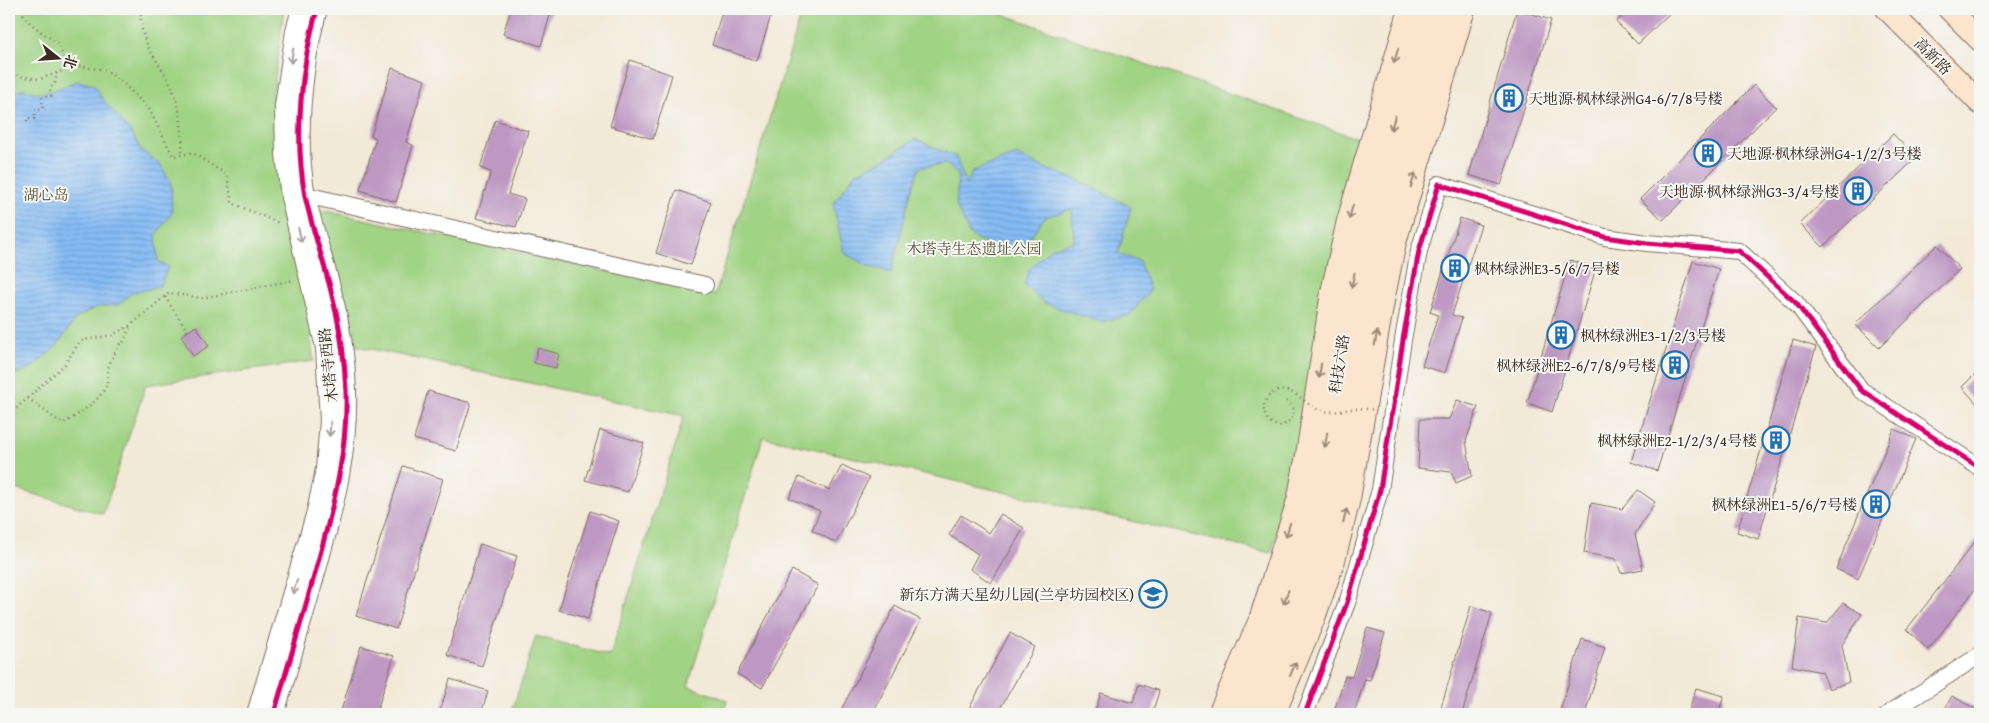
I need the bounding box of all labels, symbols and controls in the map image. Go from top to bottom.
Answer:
north arrow [32,32,82,82]
street label: 高新路 [1910,33,1956,79]
one-way arrow [1391,47,1400,63]
one-way arrow [286,48,296,64]
text: 北 [59,52,82,71]
building icon: 天地源·枫林绿洲G4-6/7/8号楼 [1494,83,1524,113]
place label: 天地源·枫林绿洲G4-6/7/8号楼 [1528,88,1723,109]
one-way arrow [1388,114,1398,130]
building icon: 天地源·枫林绿洲G4-1/2/3号楼 [1693,138,1723,168]
place label: 天地源·枫林绿洲G4-1/2/3号楼 [1727,143,1922,164]
one-way arrow [1409,173,1419,189]
building icon: 天地源·枫林绿洲G3-3/4号楼 [1843,176,1873,206]
place label: 天地源·枫林绿洲G3-3/4号楼 [1659,181,1839,202]
park label: 湖心岛 [23,184,69,205]
one-way arrow [1346,203,1355,219]
one-way arrow [296,226,305,242]
park label: 木塔寺生态遗址公园 [906,238,1042,259]
building icon: 枫林绿洲E3-5/6/7号楼 [1440,253,1470,283]
place label: 枫林绿洲E3-5/6/7号楼 [1474,258,1620,279]
one-way arrow [1347,271,1357,287]
building icon: 枫林绿洲E3-1/2/3号楼 [1546,320,1576,350]
place label: 枫林绿洲E3-1/2/3号楼 [1580,325,1726,346]
street label: 木塔寺西路 [314,327,342,403]
one-way arrow [1372,331,1382,347]
street label: 科技六路 [1324,333,1354,395]
building icon: 枫林绿洲E2-6/7/8/9号楼 [1660,350,1690,380]
place label: 枫林绿洲E2-6/7/8/9号楼 [1496,355,1656,376]
one-way arrow [1315,363,1325,379]
one-way arrow [325,421,334,437]
building icon: 枫林绿洲E2-1/2/3/4号楼 [1761,425,1791,455]
place label: 枫林绿洲E2-1/2/3/4号楼 [1597,430,1757,451]
one-way arrow [1321,432,1331,448]
building icon: 枫林绿洲E1-5/6/7号楼 [1861,489,1891,519]
place label: 枫林绿洲E1-5/6/7号楼 [1711,494,1857,515]
one-way arrow [1341,508,1350,524]
one-way arrow [1283,522,1293,538]
one-way arrow [289,579,299,595]
school or university icon: 新东方满天星幼儿园(兰亭坊园校区) [1138,579,1168,609]
place label: 新东方满天星幼儿园(兰亭坊园校区) [899,584,1134,605]
one-way arrow [1281,589,1290,604]
one-way arrow [1290,662,1299,677]

